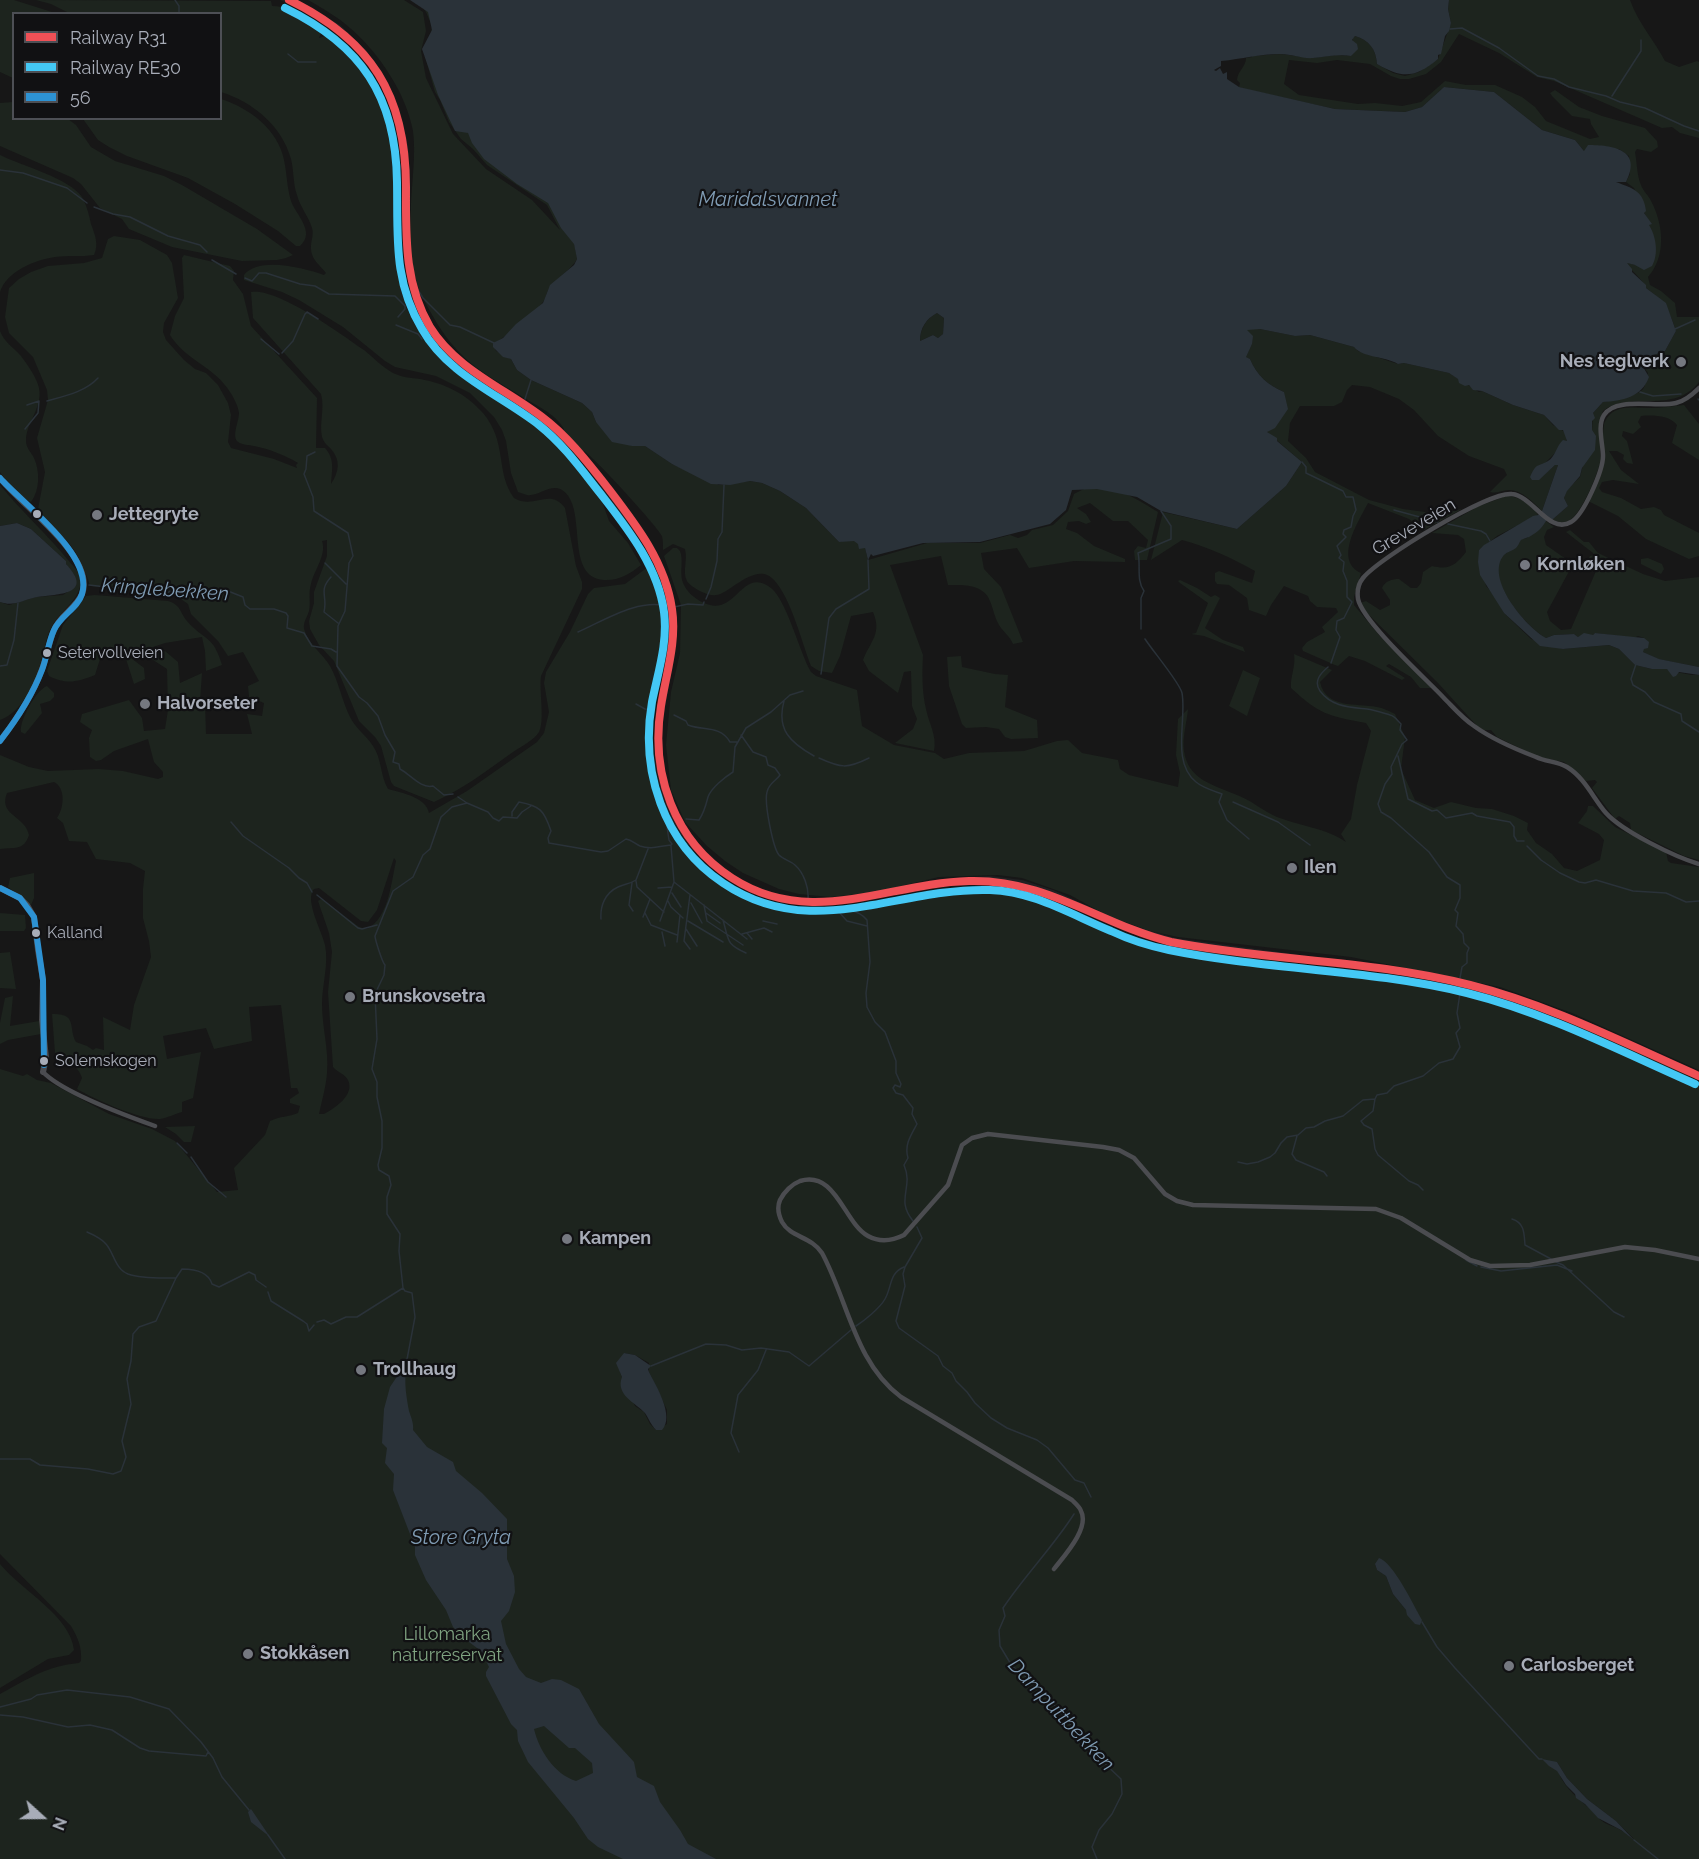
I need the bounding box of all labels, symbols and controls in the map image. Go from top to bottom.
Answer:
legend [12,12,222,120]
text: Railway R31 [70,27,167,48]
text: Railway RE30 [70,57,181,78]
text: 56 [70,87,91,108]
water label: Maridalsvannet [698,188,838,212]
place label: Nes teglverk [1560,351,1669,373]
marker: Nes teglverk [1674,355,1688,369]
street label: Greveveien [1368,494,1460,560]
place label: Jettegryte [109,504,199,526]
unlabelled marker [31,508,43,520]
marker: Jettegryte [90,508,104,522]
place label: Kornløken [1537,554,1625,576]
marker: Kornløken [1518,558,1532,572]
water label: Kringlebekken [100,574,230,606]
place label: Setervollveien [58,643,163,663]
marker: Setervollveien [41,647,53,659]
place label: Halvorseter [157,693,257,715]
marker: Halvorseter [138,697,152,711]
place label: Ilen [1304,857,1337,879]
marker: Ilen [1285,861,1299,875]
place label: Kalland [47,923,103,943]
marker: Kalland [30,927,42,939]
place label: Brunskovsetra [362,986,486,1008]
marker: Brunskovsetra [343,990,357,1004]
place label: Solemskogen [55,1051,157,1071]
marker: Solemskogen [38,1055,50,1067]
place label: Kampen [579,1228,651,1250]
marker: Kampen [560,1232,574,1246]
place label: Trollhaug [373,1359,456,1381]
marker: Trollhaug [354,1363,368,1377]
water label: Store Gryta [411,1526,511,1550]
park label: Lillomarka naturreservat [392,1624,502,1666]
place label: Stokkåsen [260,1643,349,1665]
marker: Stokkåsen [241,1647,255,1661]
water label: Damputtbekken [1003,1654,1119,1776]
place label: Carlosberget [1521,1655,1634,1677]
marker: Carlosberget [1502,1659,1516,1673]
north arrow [12,1787,72,1847]
text: N [48,1815,70,1833]

